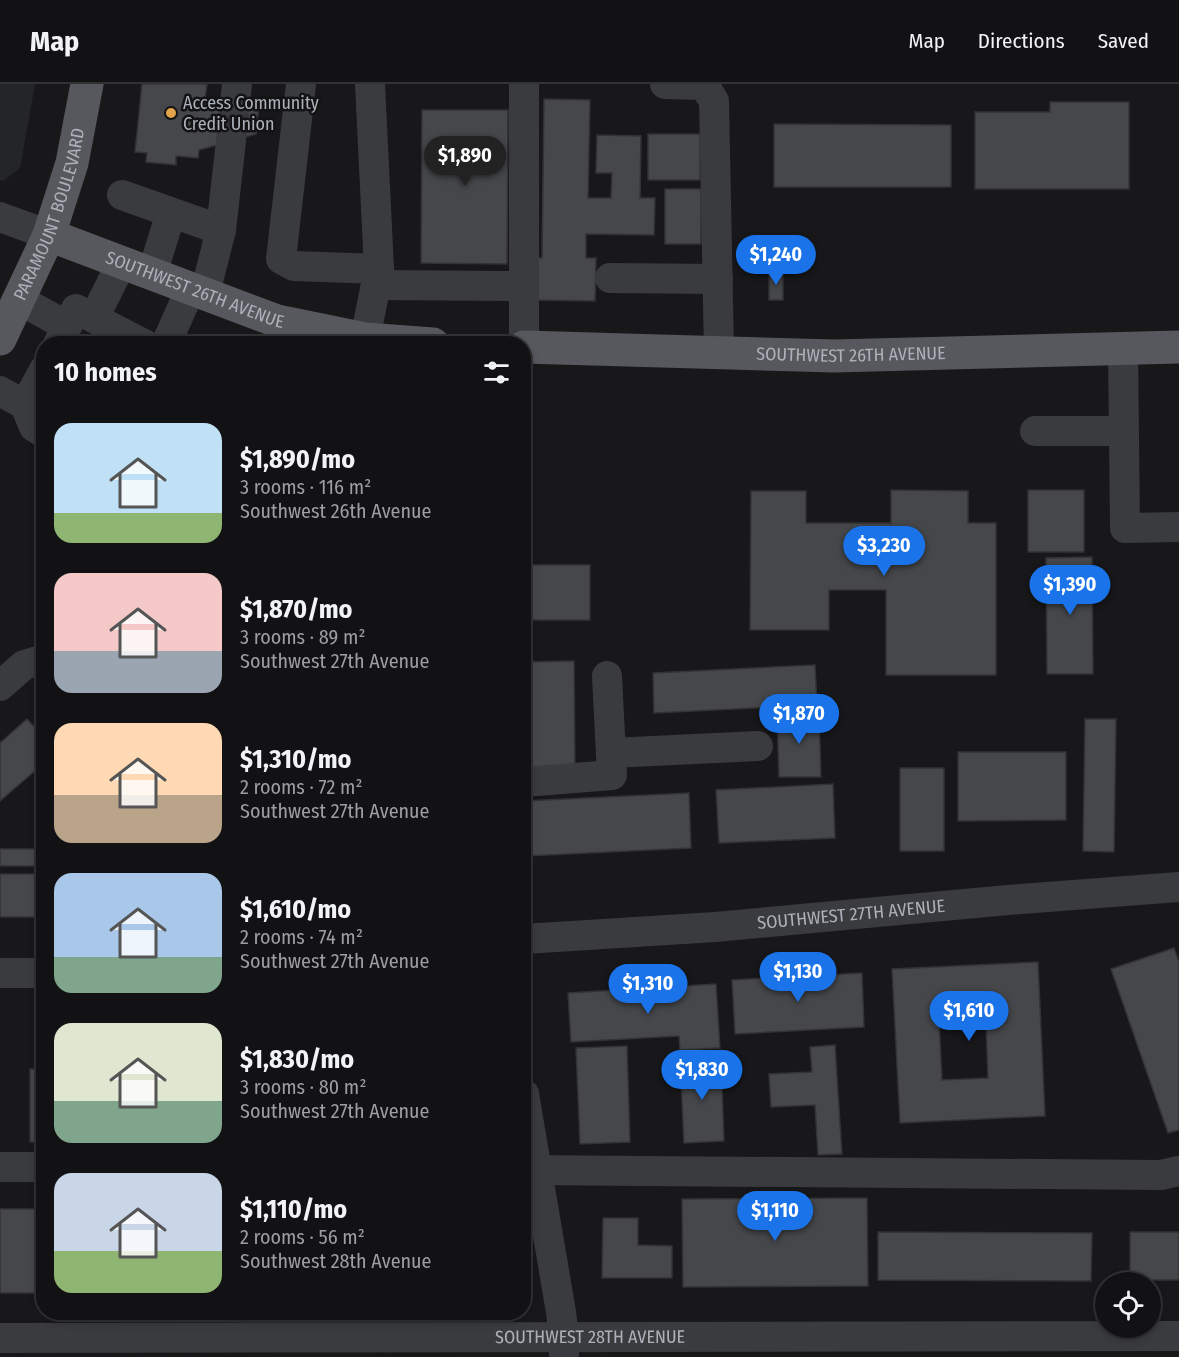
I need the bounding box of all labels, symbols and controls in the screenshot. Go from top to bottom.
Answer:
text: Map [30,25,79,58]
text: Map [908,28,945,54]
text: Directions [978,28,1065,54]
text: Saved [1098,28,1149,54]
place label: Access Community Credit Union [183,92,319,135]
marker: Access Community Credit Union [164,106,178,120]
street label: PARAMOUNT BOULEVARD [9,126,89,304]
pin: $1,890 [416,136,514,187]
text: $1,890 [438,143,492,167]
pin: $1,240 [727,235,825,286]
text: $1,240 [750,242,802,266]
street label: SOUTHWEST 26TH AVENUE [103,246,286,333]
street label: SOUTHWEST 26TH AVENUE [756,342,946,367]
icon: filters [480,356,513,389]
text: 10 homes [54,357,157,388]
text: $1,890/mo [240,444,355,475]
icon: home [102,447,174,519]
text: 3 rooms · 116 m² [240,475,371,499]
text: Southwest 26th Avenue [240,499,431,523]
pin: $3,230 [835,526,933,577]
text: $3,230 [857,533,911,557]
pin: $1,390 [1021,565,1119,616]
text: $1,390 [1043,572,1097,596]
text: $1,870/mo [240,594,352,625]
icon: home [102,597,174,669]
text: 3 rooms · 89 m² [240,625,365,649]
text: Southwest 27th Avenue [240,649,429,673]
pin: $1,870 [750,694,848,745]
text: $1,870 [773,701,825,725]
text: $1,310/mo [240,744,351,775]
icon: home [102,747,174,819]
text: 2 rooms · 72 m² [240,775,362,799]
text: Southwest 27th Avenue [240,799,429,823]
text: $1,610/mo [240,894,351,925]
street label: SOUTHWEST 27TH AVENUE [756,895,946,934]
icon: home [102,897,174,969]
text: 2 rooms · 74 m² [240,925,363,949]
text: Southwest 27th Avenue [240,949,429,973]
pin: $1,130 [749,952,847,1003]
text: $1,130 [773,959,823,983]
pin: $1,310 [599,964,697,1015]
text: $1,310 [623,971,673,995]
pin: $1,610 [920,991,1018,1042]
text: $1,610 [944,998,994,1022]
text: $1,830/mo [240,1044,354,1075]
icon: home [102,1047,174,1119]
pin: $1,830 [653,1050,751,1101]
text: $1,830 [675,1057,729,1081]
text: 3 rooms · 80 m² [240,1075,366,1099]
text: Southwest 27th Avenue [240,1099,429,1123]
pin: $1,110 [726,1191,824,1242]
text: $1,110/mo [240,1194,347,1225]
icon: home [102,1197,174,1269]
text: $1,110 [751,1198,799,1222]
text: 2 rooms · 56 m² [240,1225,365,1249]
text: Southwest 28th Avenue [240,1249,431,1273]
map controls [1095,1272,1161,1338]
button: locate [1095,1272,1161,1338]
street label: SOUTHWEST 28TH AVENUE [495,1326,685,1348]

